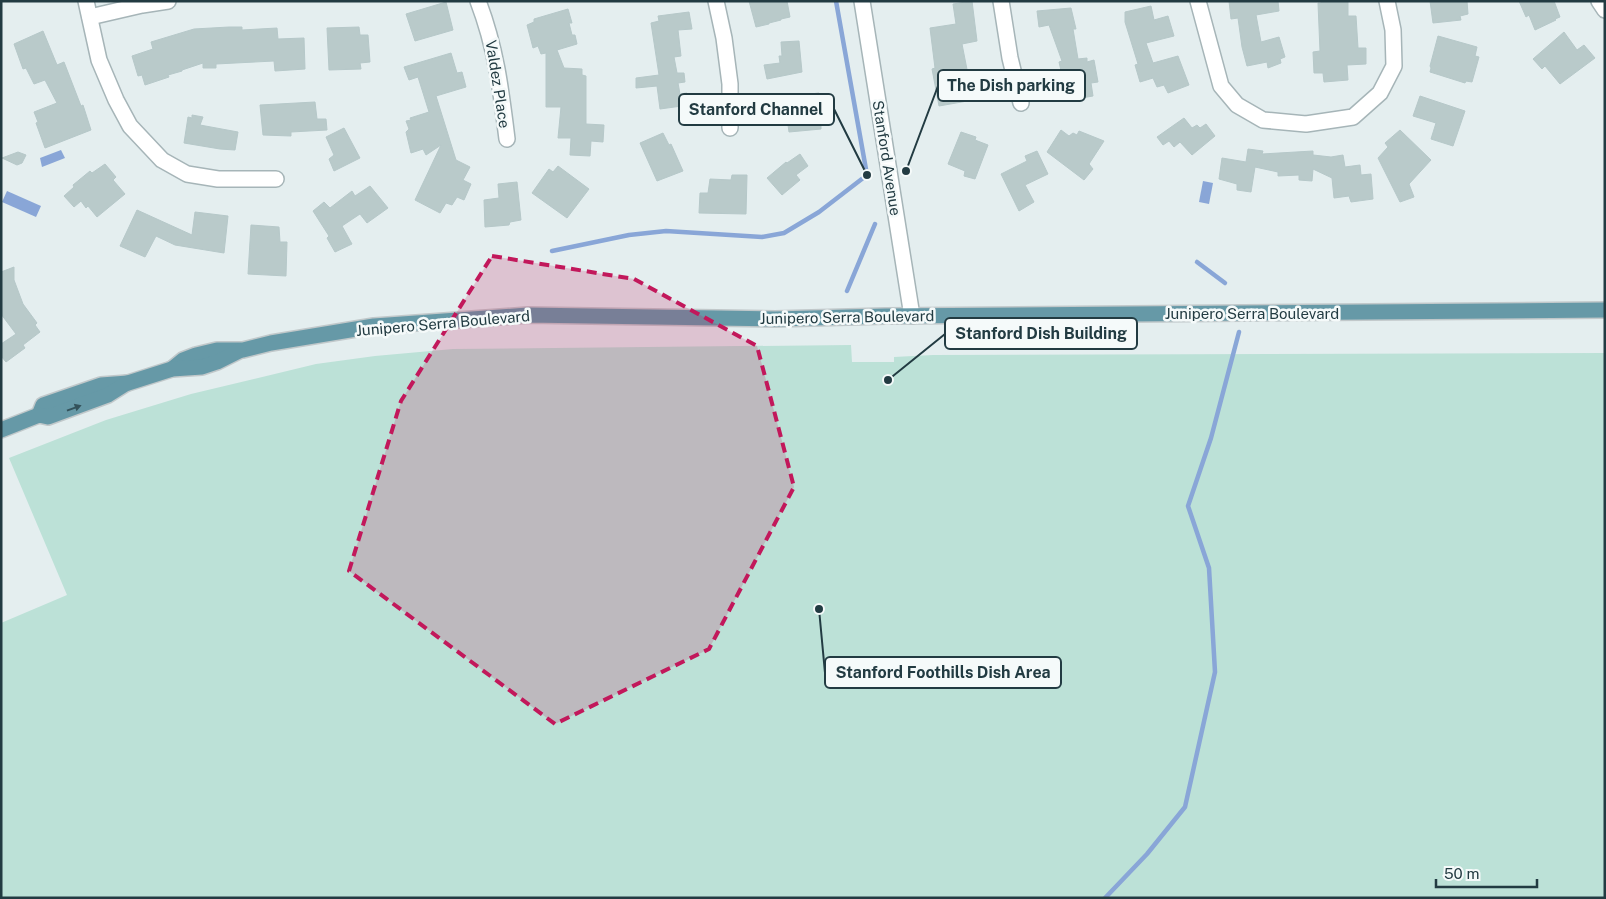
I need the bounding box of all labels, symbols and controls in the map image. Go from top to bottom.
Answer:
street label: Valdez Place [483,39,513,129]
callout: The Dish parking [938,70,1085,101]
text: The Dish parking [947,76,1075,95]
callout: Stanford Channel [679,94,834,125]
street label: Stanford Avenue [869,99,905,217]
text: Stanford Channel [689,100,823,119]
street label: Junipero Serra Boulevard [1165,305,1339,322]
street label: Junipero Serra Boulevard [355,307,531,339]
street label: Junipero Serra Boulevard [760,307,934,327]
callout: Stanford Dish Building [945,318,1137,349]
text: Stanford Dish Building [955,324,1127,343]
one-way arrow [66,404,81,411]
callout: Stanford Foothills Dish Area [825,657,1061,688]
text: Stanford Foothills Dish Area [835,663,1051,682]
scale bar [1436,856,1537,888]
text: 50 m [1444,865,1479,882]

